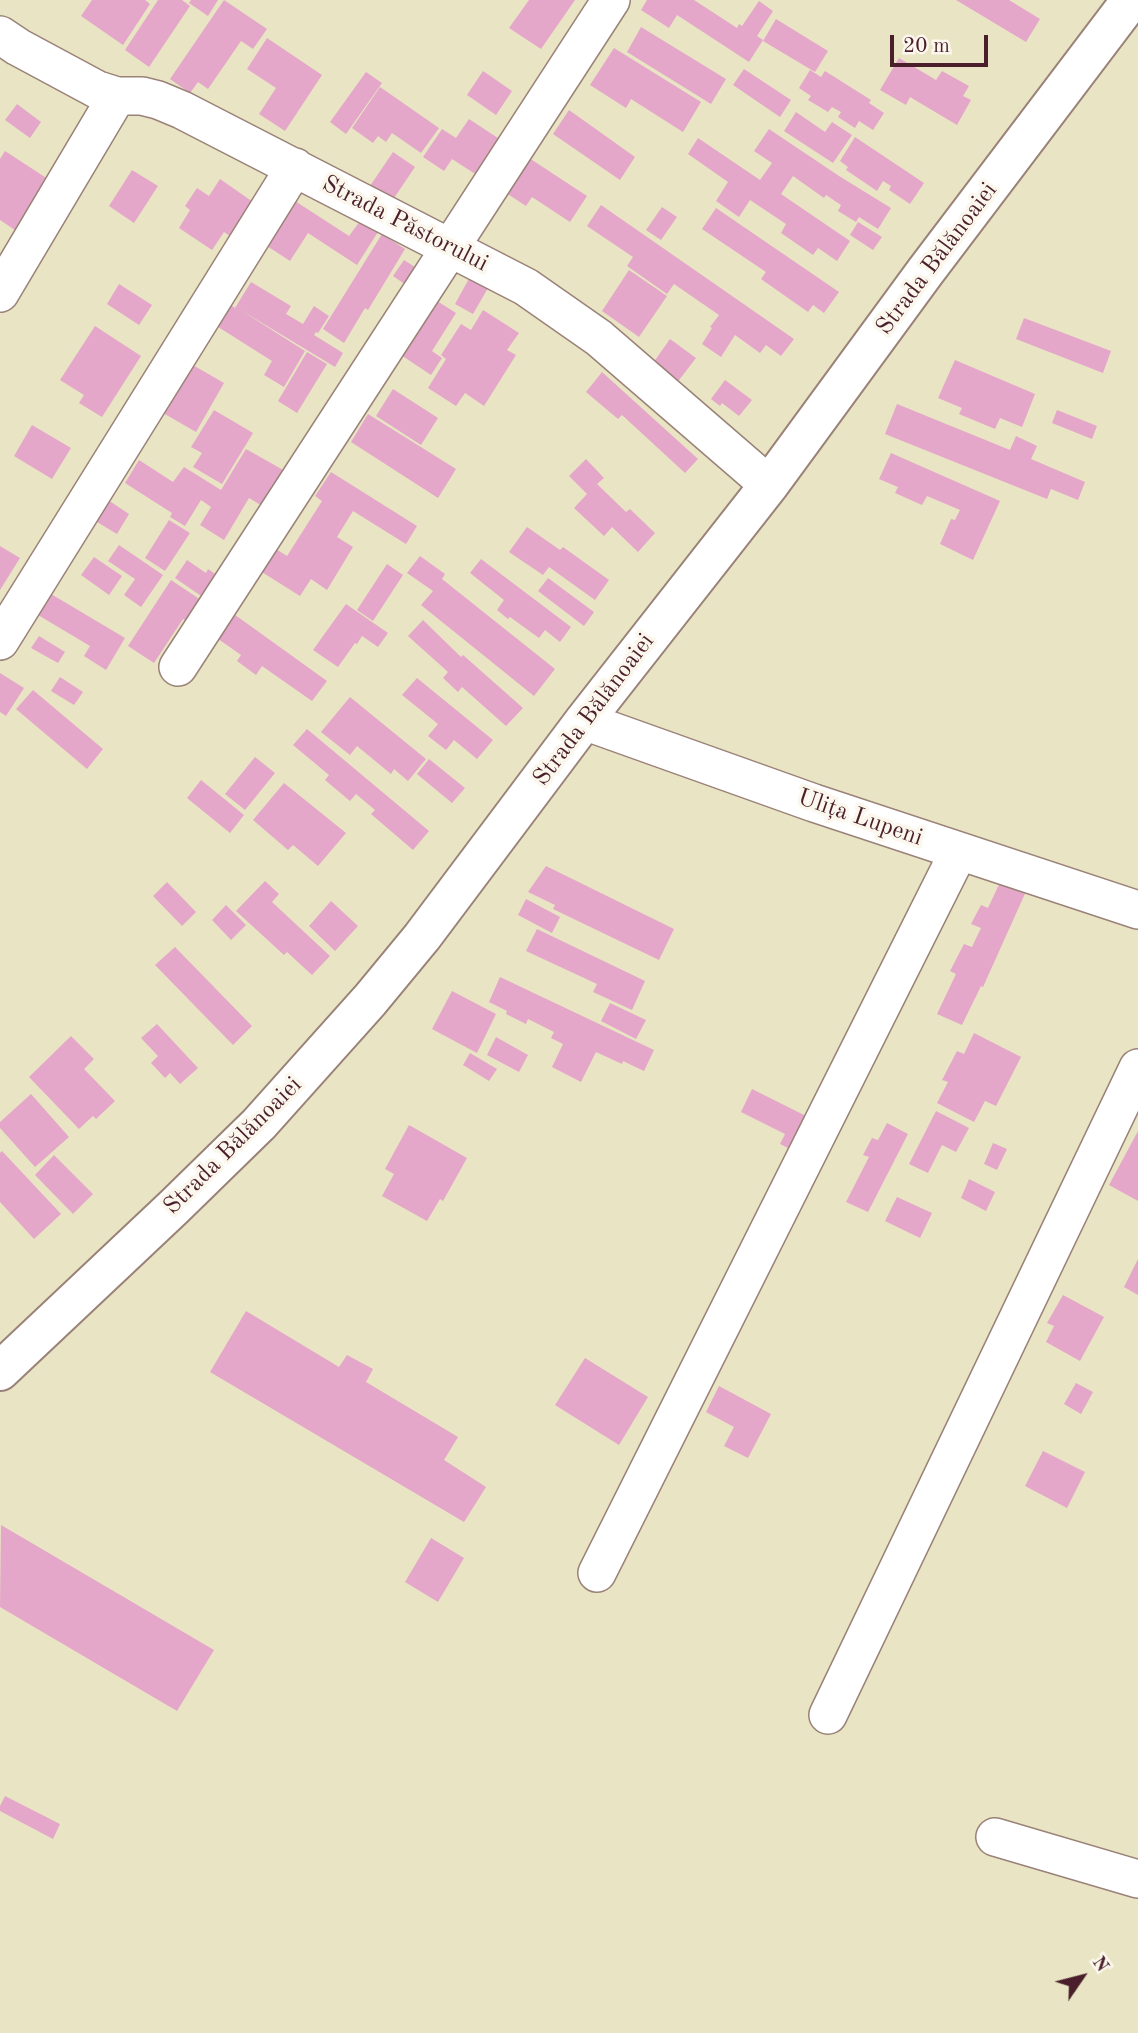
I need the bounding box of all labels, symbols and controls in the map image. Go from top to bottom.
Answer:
scale bar [893,21,991,65]
text: 20 m [903,36,950,57]
street label: Strada Păstorului [317,170,493,278]
street label: Strada Bălănoaiei [870,177,1004,341]
street label: Strada Bălănoaiei [527,628,661,792]
street label: Ulița Lupeni [794,783,926,853]
street label: Strada Bălănoaiei [158,1071,308,1221]
north arrow [1047,1942,1117,2012]
text: N [1088,1953,1112,1976]

